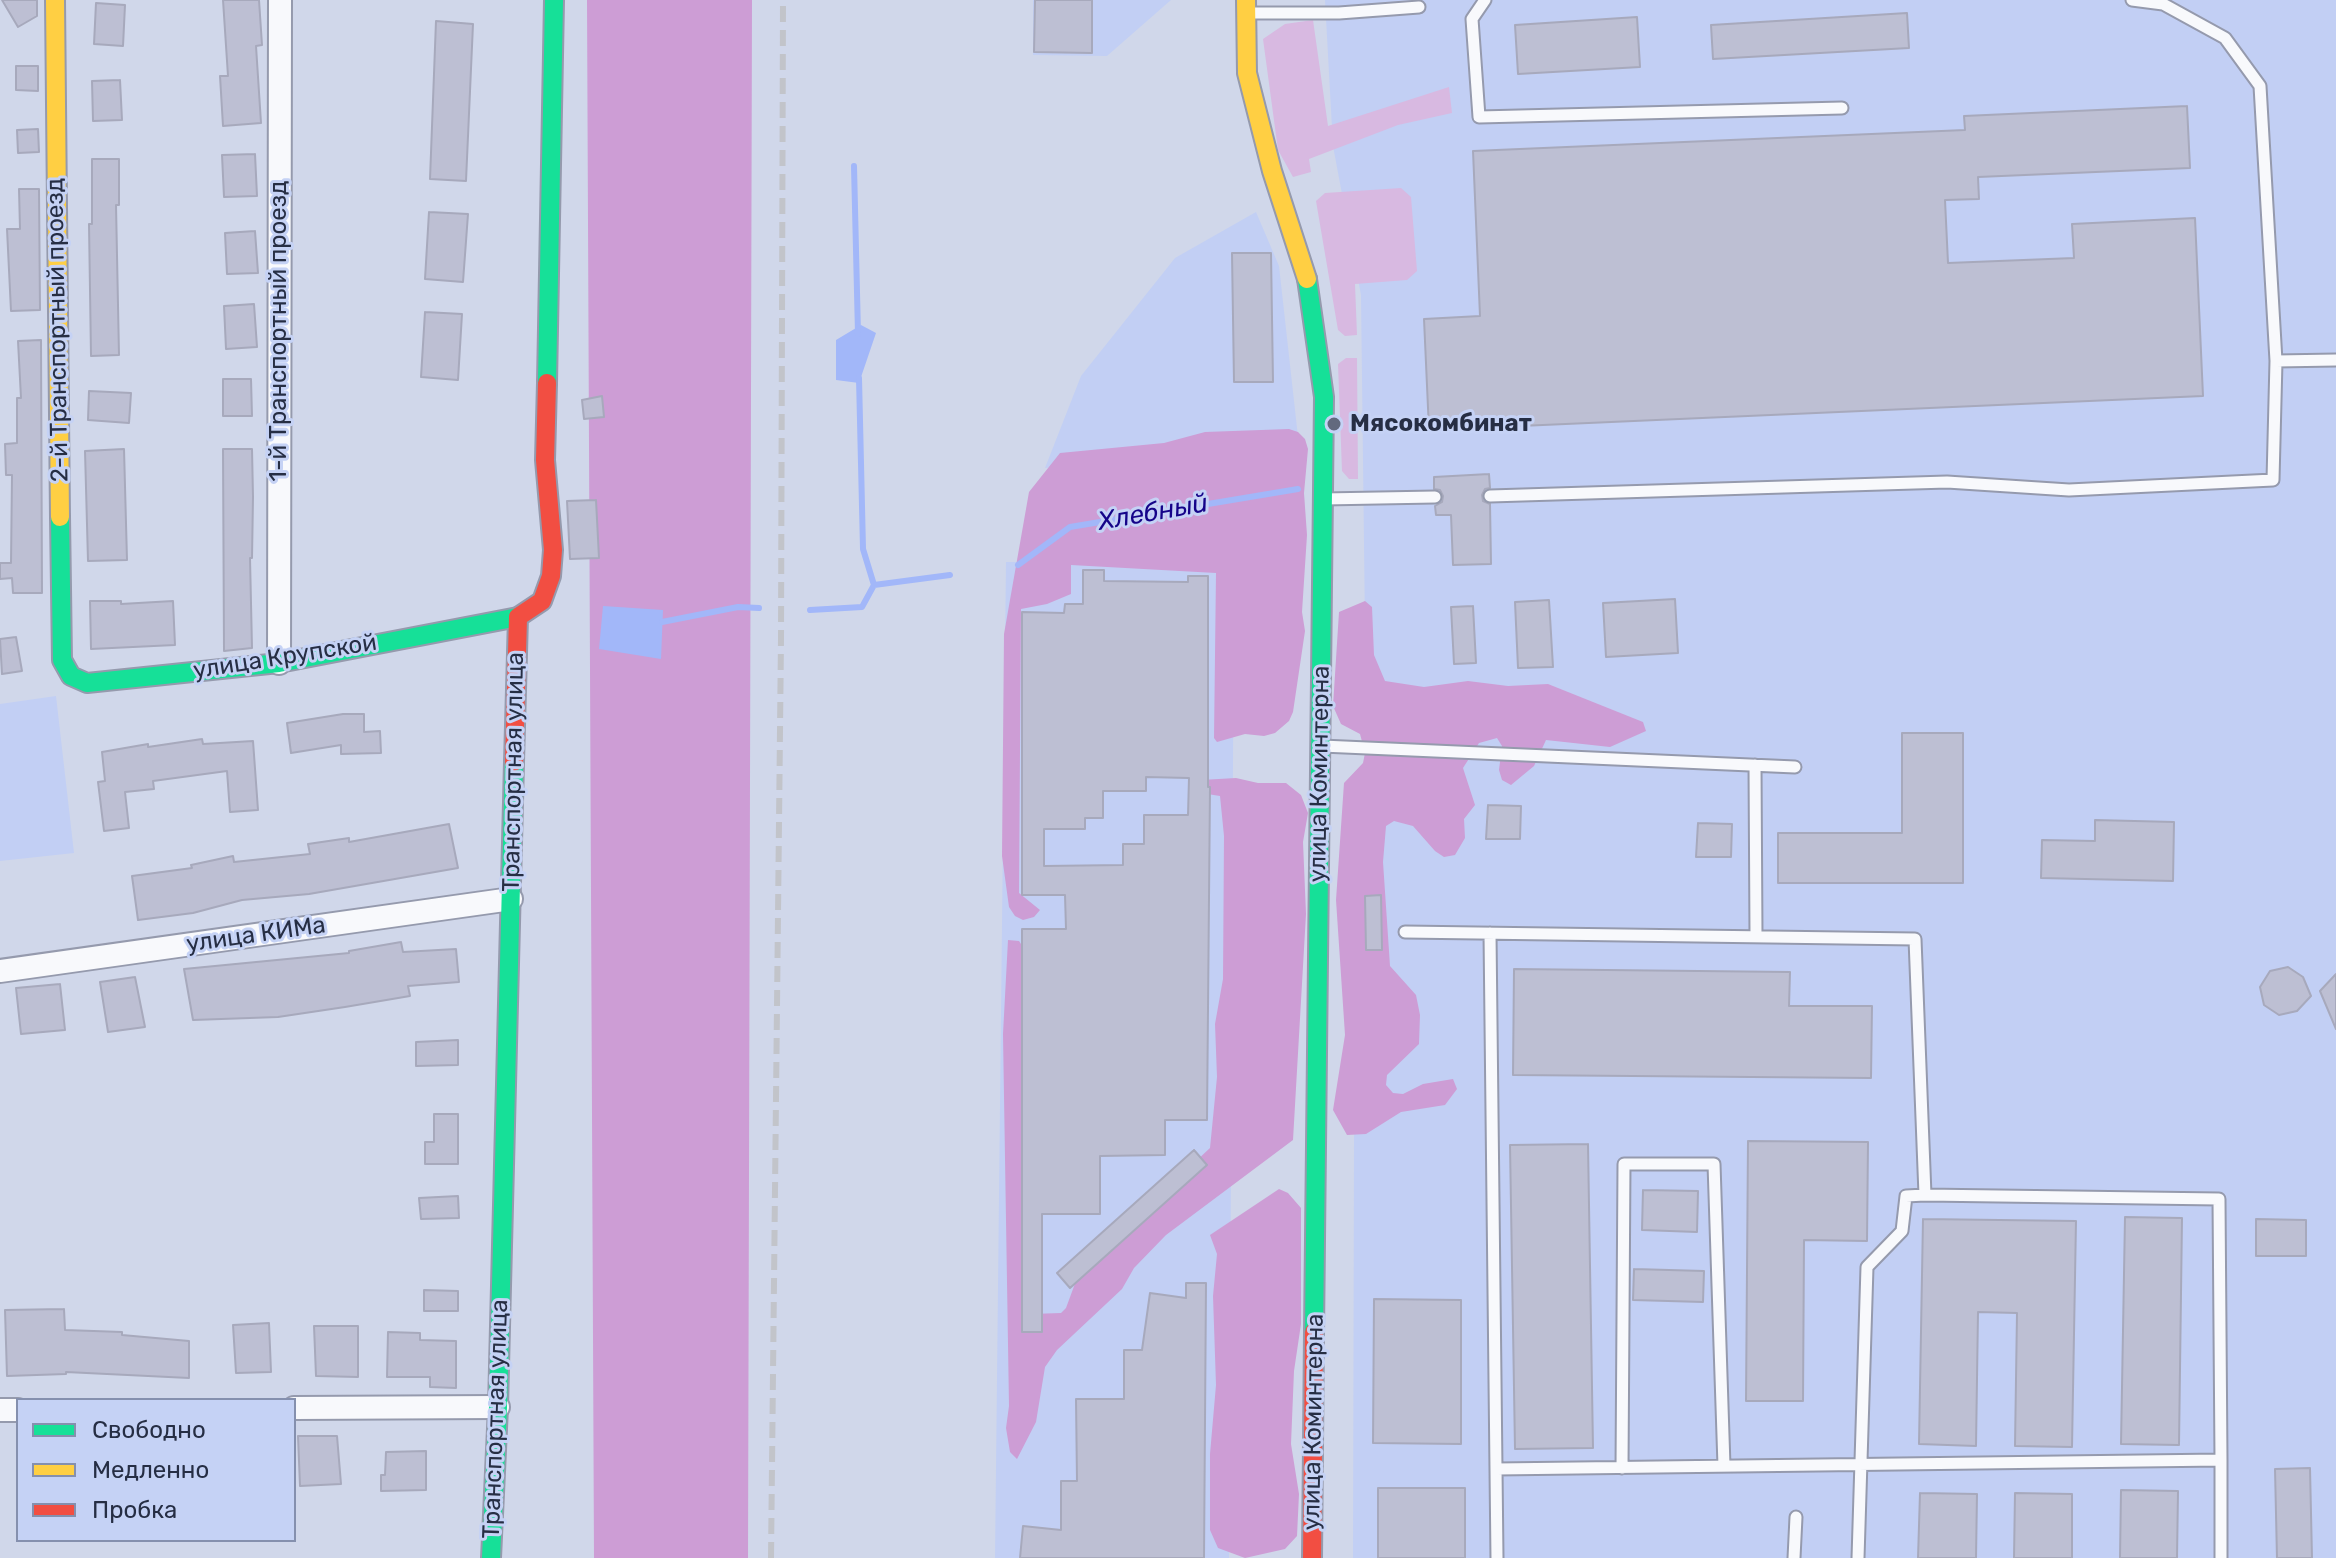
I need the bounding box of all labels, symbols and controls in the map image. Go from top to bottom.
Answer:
street label: 2-й Транспортный проезд [41,178,75,482]
street label: 1-й Транспортный проезд [265,181,293,481]
place label: Мясокомбинат [1350,410,1532,438]
marker: Мясокомбинат [1325,415,1343,433]
water label: Хлебный [1096,488,1210,538]
street label: улица Крупской [191,628,379,686]
street label: Транспортная улица [498,652,530,892]
street label: улица Коминтерна [1304,665,1336,883]
street label: улица КИМа [184,911,328,959]
street label: Транспортная улица [477,1299,515,1539]
street label: улица Коминтерна [1298,1313,1330,1531]
legend [16,1398,296,1542]
text: Свободно [92,1416,206,1444]
text: Медленно [92,1456,209,1484]
text: Пробка [92,1496,177,1524]

